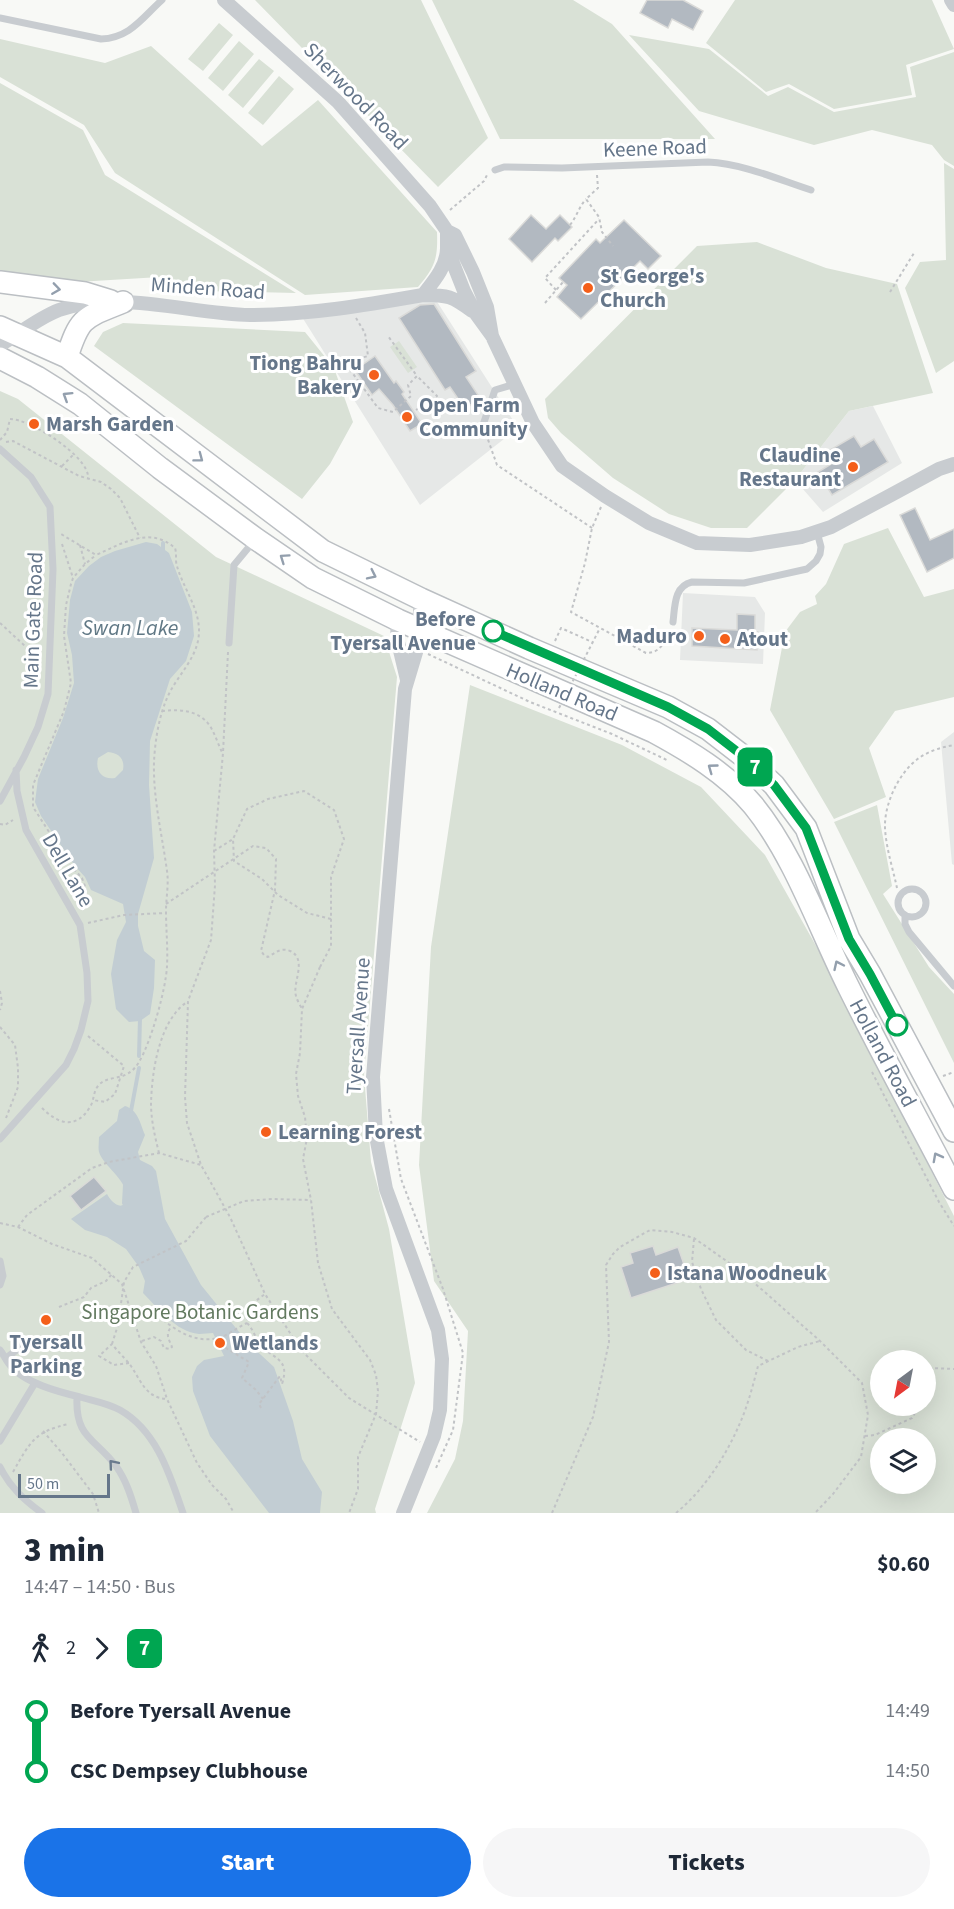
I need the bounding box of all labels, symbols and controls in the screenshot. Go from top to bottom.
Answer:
street label: Sherwood Road [297,35,415,157]
street label: Keene Road [603,131,707,165]
place label: St George's Church [600,261,704,315]
street label: Minden Road [150,269,266,307]
marker: St George's Church [581,281,595,295]
one-way arrow [51,283,60,295]
place label: Tiong Bahru Bakery [249,348,362,402]
marker: Tiong Bahru Bakery [367,368,381,382]
place label: Open Farm Community [419,390,528,444]
one-way arrow [63,393,74,404]
place label: Marsh Garden [46,409,174,439]
marker: Open Farm Community [400,410,414,424]
marker: Marsh Garden [27,417,41,431]
place label: Claudine Restaurant [739,440,841,494]
one-way arrow [192,451,203,462]
marker: Claudine Restaurant [846,460,860,474]
street label: Main Gate Road [16,551,50,689]
one-way arrow [280,555,291,566]
one-way arrow [365,568,376,579]
place label: Before Tyersall Avenue [330,604,476,658]
water label: Swan Lake [82,612,178,644]
marker: Before Tyersall Avenue [482,620,504,642]
place label: Maduro [616,621,687,651]
place label: Atout [736,624,788,654]
marker: Maduro [692,629,706,643]
marker: Atout [718,632,732,646]
street label: Holland Road [501,655,623,729]
line badge: 7 [736,748,774,786]
text: 7 [749,752,761,782]
one-way arrow [708,764,719,775]
street label: Dell Lane [35,827,101,913]
street label: Tyersall Avenue [338,957,378,1095]
one-way arrow [834,961,846,972]
street label: Holland Road [842,994,924,1112]
unlabelled marker [886,1014,908,1036]
place label: Learning Forest [278,1117,422,1147]
marker: Learning Forest [259,1125,273,1139]
one-way arrow [933,1152,945,1163]
place label: Istana Woodneuk [667,1258,827,1288]
marker: Istana Woodneuk [648,1266,662,1280]
park label: Singapore Botanic Gardens [81,1297,319,1327]
marker: Tyersall Parking [39,1313,53,1327]
place label: Tyersall Parking [9,1327,83,1381]
place label: Wetlands [232,1328,318,1358]
marker: Wetlands [213,1336,227,1350]
north arrow [870,1350,936,1416]
map controls [870,1350,936,1494]
button: layers [870,1428,936,1494]
one-way arrow [109,1460,120,1471]
scale bar [18,1471,110,1498]
text: 50 m [27,1473,59,1495]
text: 3 min [24,1527,105,1574]
text: $0.60 [877,1548,930,1580]
text: 14:47 – 14:50 · Bus [24,1573,175,1601]
icon: walk [24,1632,57,1665]
icon: forward [85,1632,118,1665]
text: 7 [139,1633,150,1663]
text: 2 [66,1634,76,1662]
text: Before Tyersall Avenue [70,1695,291,1727]
text: 14:49 [885,1697,930,1725]
text: CSC Dempsey Clubhouse [70,1755,308,1787]
text: 14:50 [885,1757,930,1785]
button: Start [24,1828,471,1897]
button: Tickets [483,1828,930,1897]

